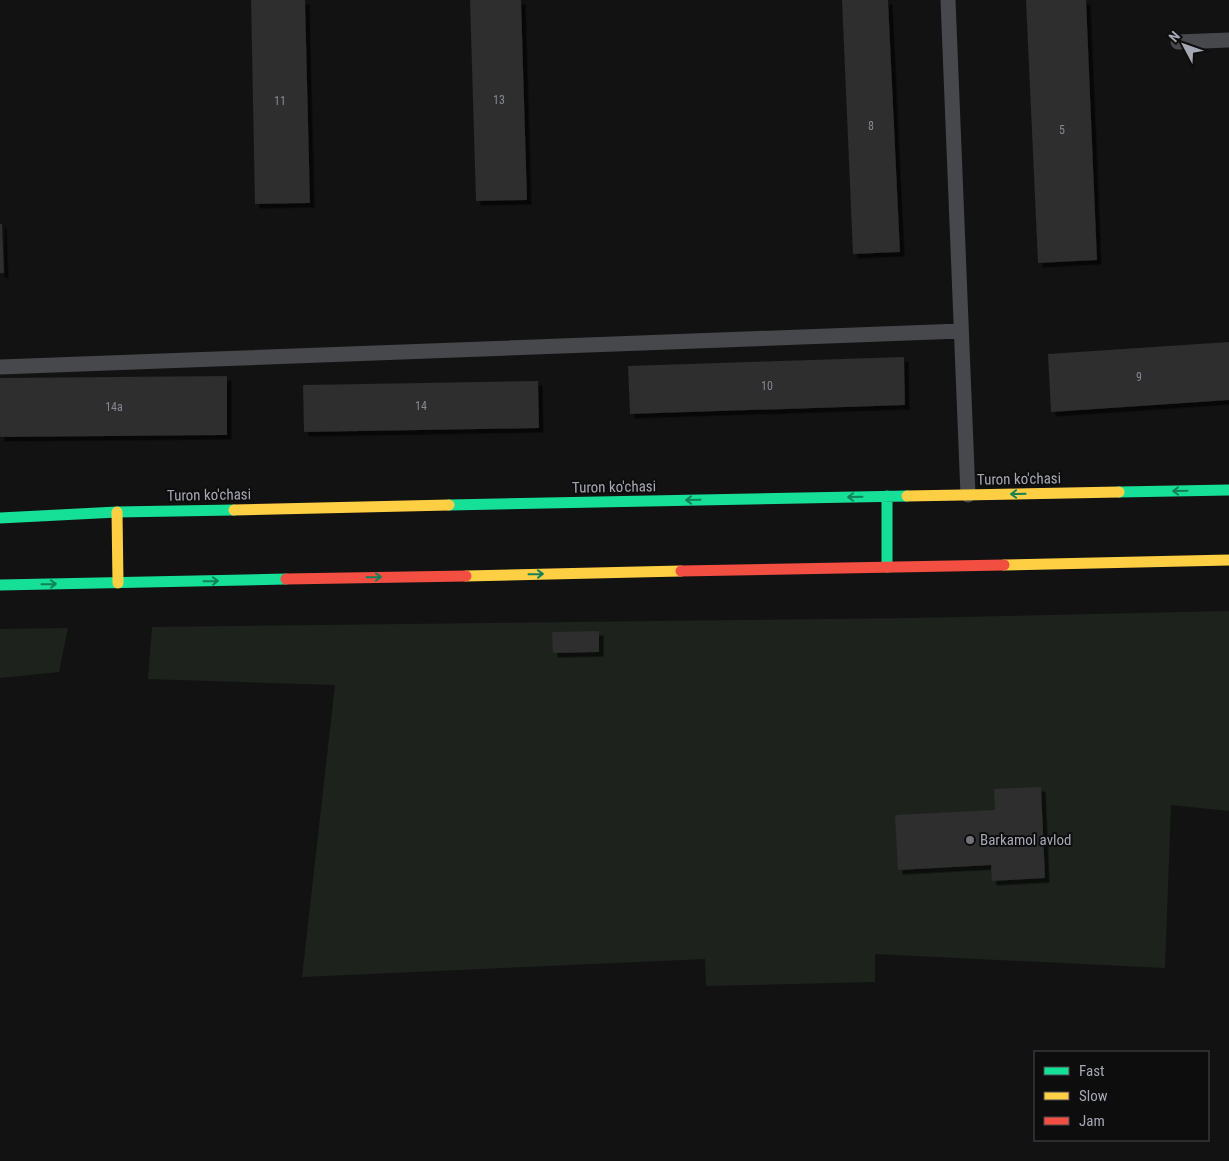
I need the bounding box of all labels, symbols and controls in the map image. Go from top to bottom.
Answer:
north arrow [1159,20,1209,70]
text: N [1165,28,1183,45]
house number: 13 [493,93,505,107]
house number: 11 [274,94,286,108]
house number: 8 [868,119,874,133]
house number: 5 [1059,123,1065,137]
house number: 9 [1136,370,1142,384]
house number: 10 [761,379,773,393]
house number: 14 [415,399,427,413]
house number: 14а [105,400,123,414]
street label: Turon ko'chasi [977,469,1061,489]
street label: Turon ko'chasi [572,477,656,497]
street label: Turon ko'chasi [167,485,251,505]
one-way arrow [1173,486,1189,495]
one-way arrow [1010,489,1026,499]
one-way arrow [848,492,864,502]
one-way arrow [685,495,702,505]
one-way arrow [528,569,544,579]
one-way arrow [365,573,381,582]
one-way arrow [203,576,219,585]
one-way arrow [40,579,56,589]
place label: Barkamol avlod [980,831,1072,849]
marker: Barkamol avlod [964,834,976,846]
legend [1034,1051,1209,1141]
text: Fast [1079,1062,1104,1080]
text: Slow [1079,1087,1108,1105]
text: Jam [1079,1112,1105,1130]

